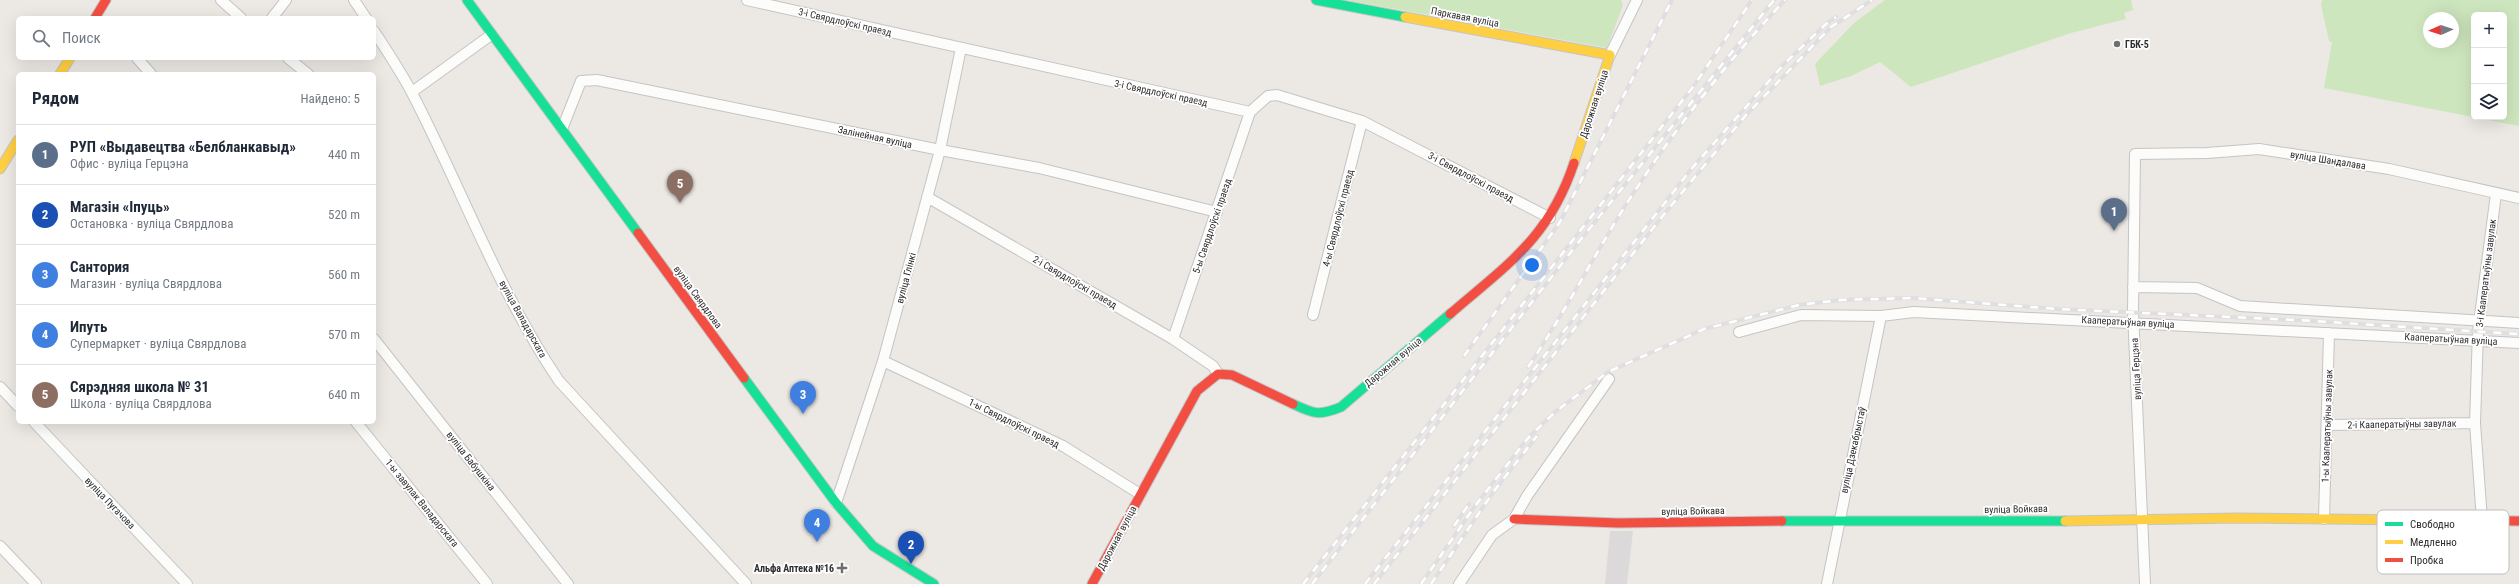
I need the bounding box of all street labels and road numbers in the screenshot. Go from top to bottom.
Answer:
street label: Паркавая вуліца [1430,5,1500,29]
street label: 3-і Свярдлоўскі праезд [797,6,893,38]
street label: Дарожная вуліца [1578,68,1610,140]
street label: 3-і Свярдлоўскі праезд [1113,78,1209,108]
street label: Залінейная вуліца [837,124,913,150]
street label: вуліца Шандалава [2289,149,2367,171]
street label: 3-і Свярдлоўскі праезд [1426,150,1516,205]
street label: 4-ы Свярдлоўскі праезд [1321,168,1356,268]
street label: 5-ы Свярдлоўскі праезд [1191,176,1234,275]
street label: 3-і Кааператыўны завулак [2474,218,2498,328]
street label: вуліца Глінкі [894,251,918,305]
street label: 2-і Свярдлоўскі праезд [1031,253,1120,311]
street label: вуліца Свярдлова [672,264,724,330]
street label: вуліца Валадарскага [497,278,549,360]
street label: Кааператыўная вуліца [2081,314,2175,330]
street label: Кааператыўная вуліца [2404,331,2498,347]
street label: Дарожная вуліца [1362,335,1424,389]
street label: вуліца Герцэна [2129,338,2143,400]
street label: 1-ы Кааператыўны завулак [2320,369,2334,483]
street label: 1-ы Свярдлоўскі праезд [967,396,1062,450]
street label: вуліца Дзекабрыстаў [1838,406,1868,494]
street label: 2-і Кааператыўны завулак [2347,418,2457,430]
street label: вуліца Бабушкіна [445,429,498,493]
street label: 1-ы завулак Валадарскага [383,457,461,549]
street label: вуліца Пугачова [83,475,137,531]
street label: вуліца Войкава [1984,503,2048,515]
street label: Дарожная вуліца [1095,504,1139,572]
street label: вуліца Войкава [1661,505,1725,517]

